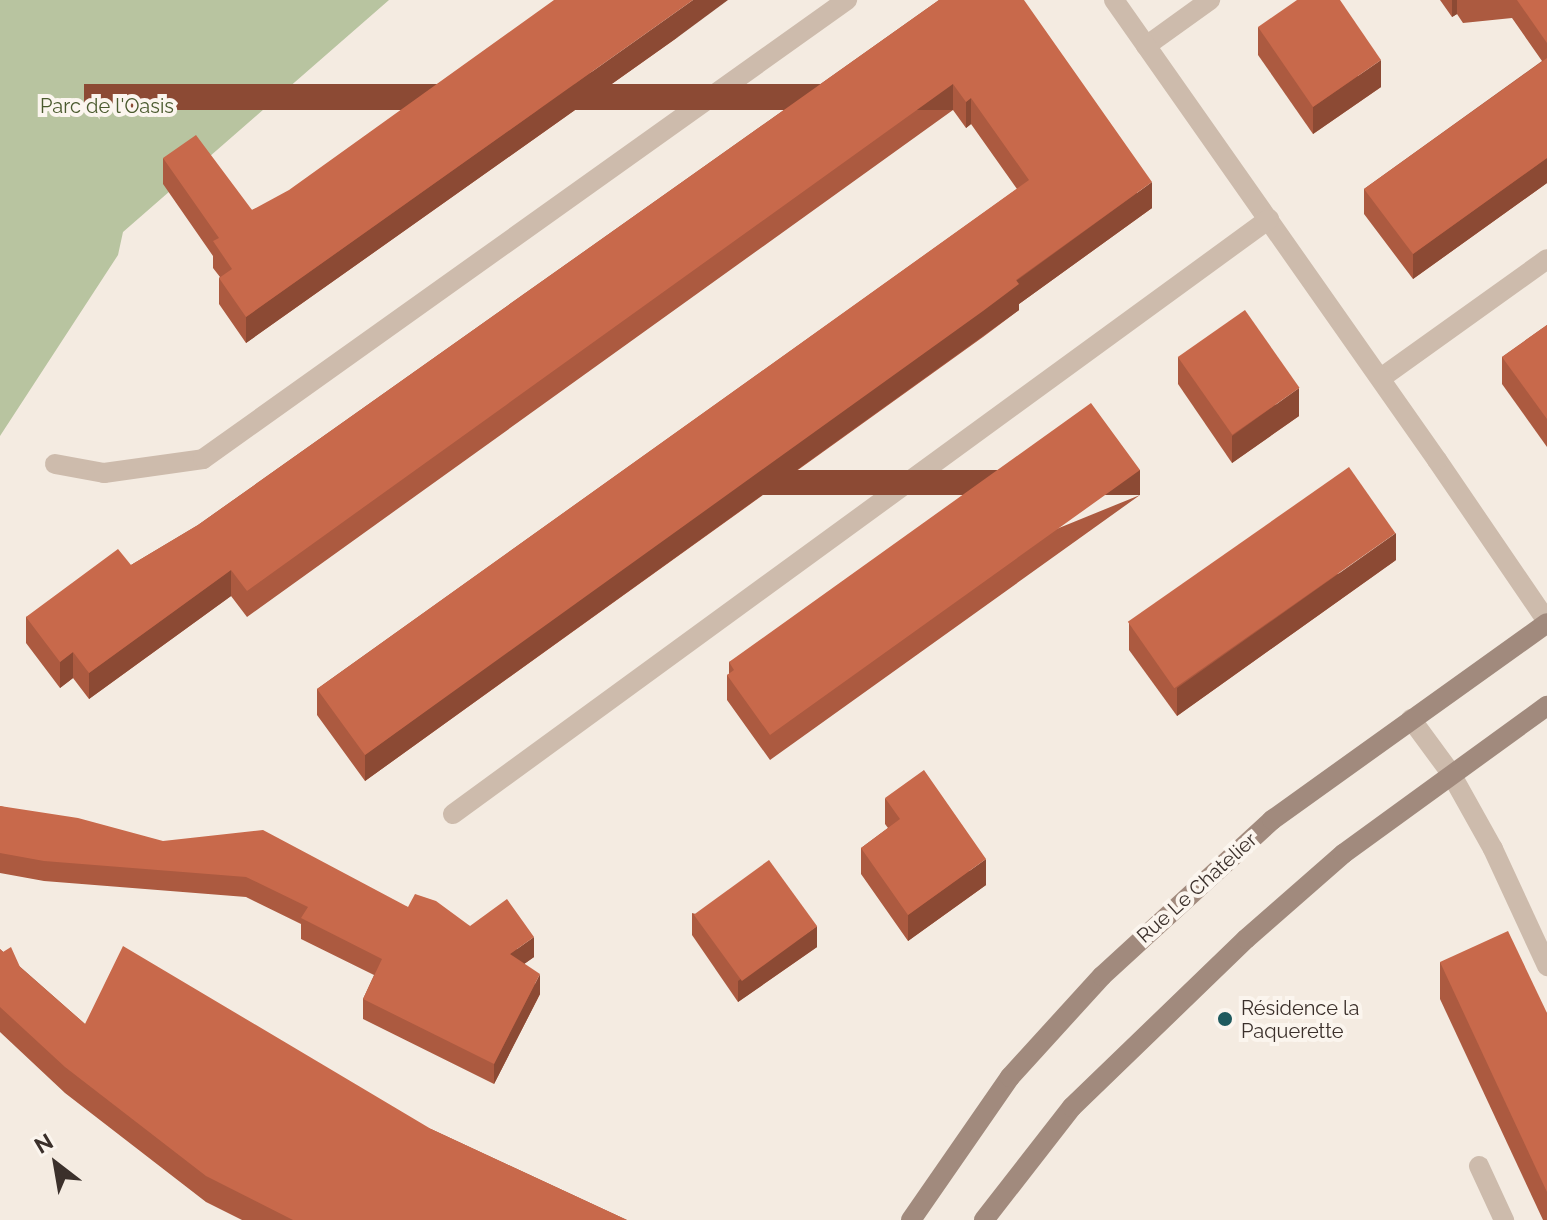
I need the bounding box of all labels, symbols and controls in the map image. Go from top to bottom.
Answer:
park label: Parc de l'Oasis [40,94,174,118]
street label: Rue Le Chatelier [1132,828,1262,948]
place label: Résidence la Paquerette [1241,996,1359,1043]
marker: Résidence la Paquerette [1216,1010,1234,1028]
north arrow [16,1124,96,1204]
text: N [30,1128,58,1159]

